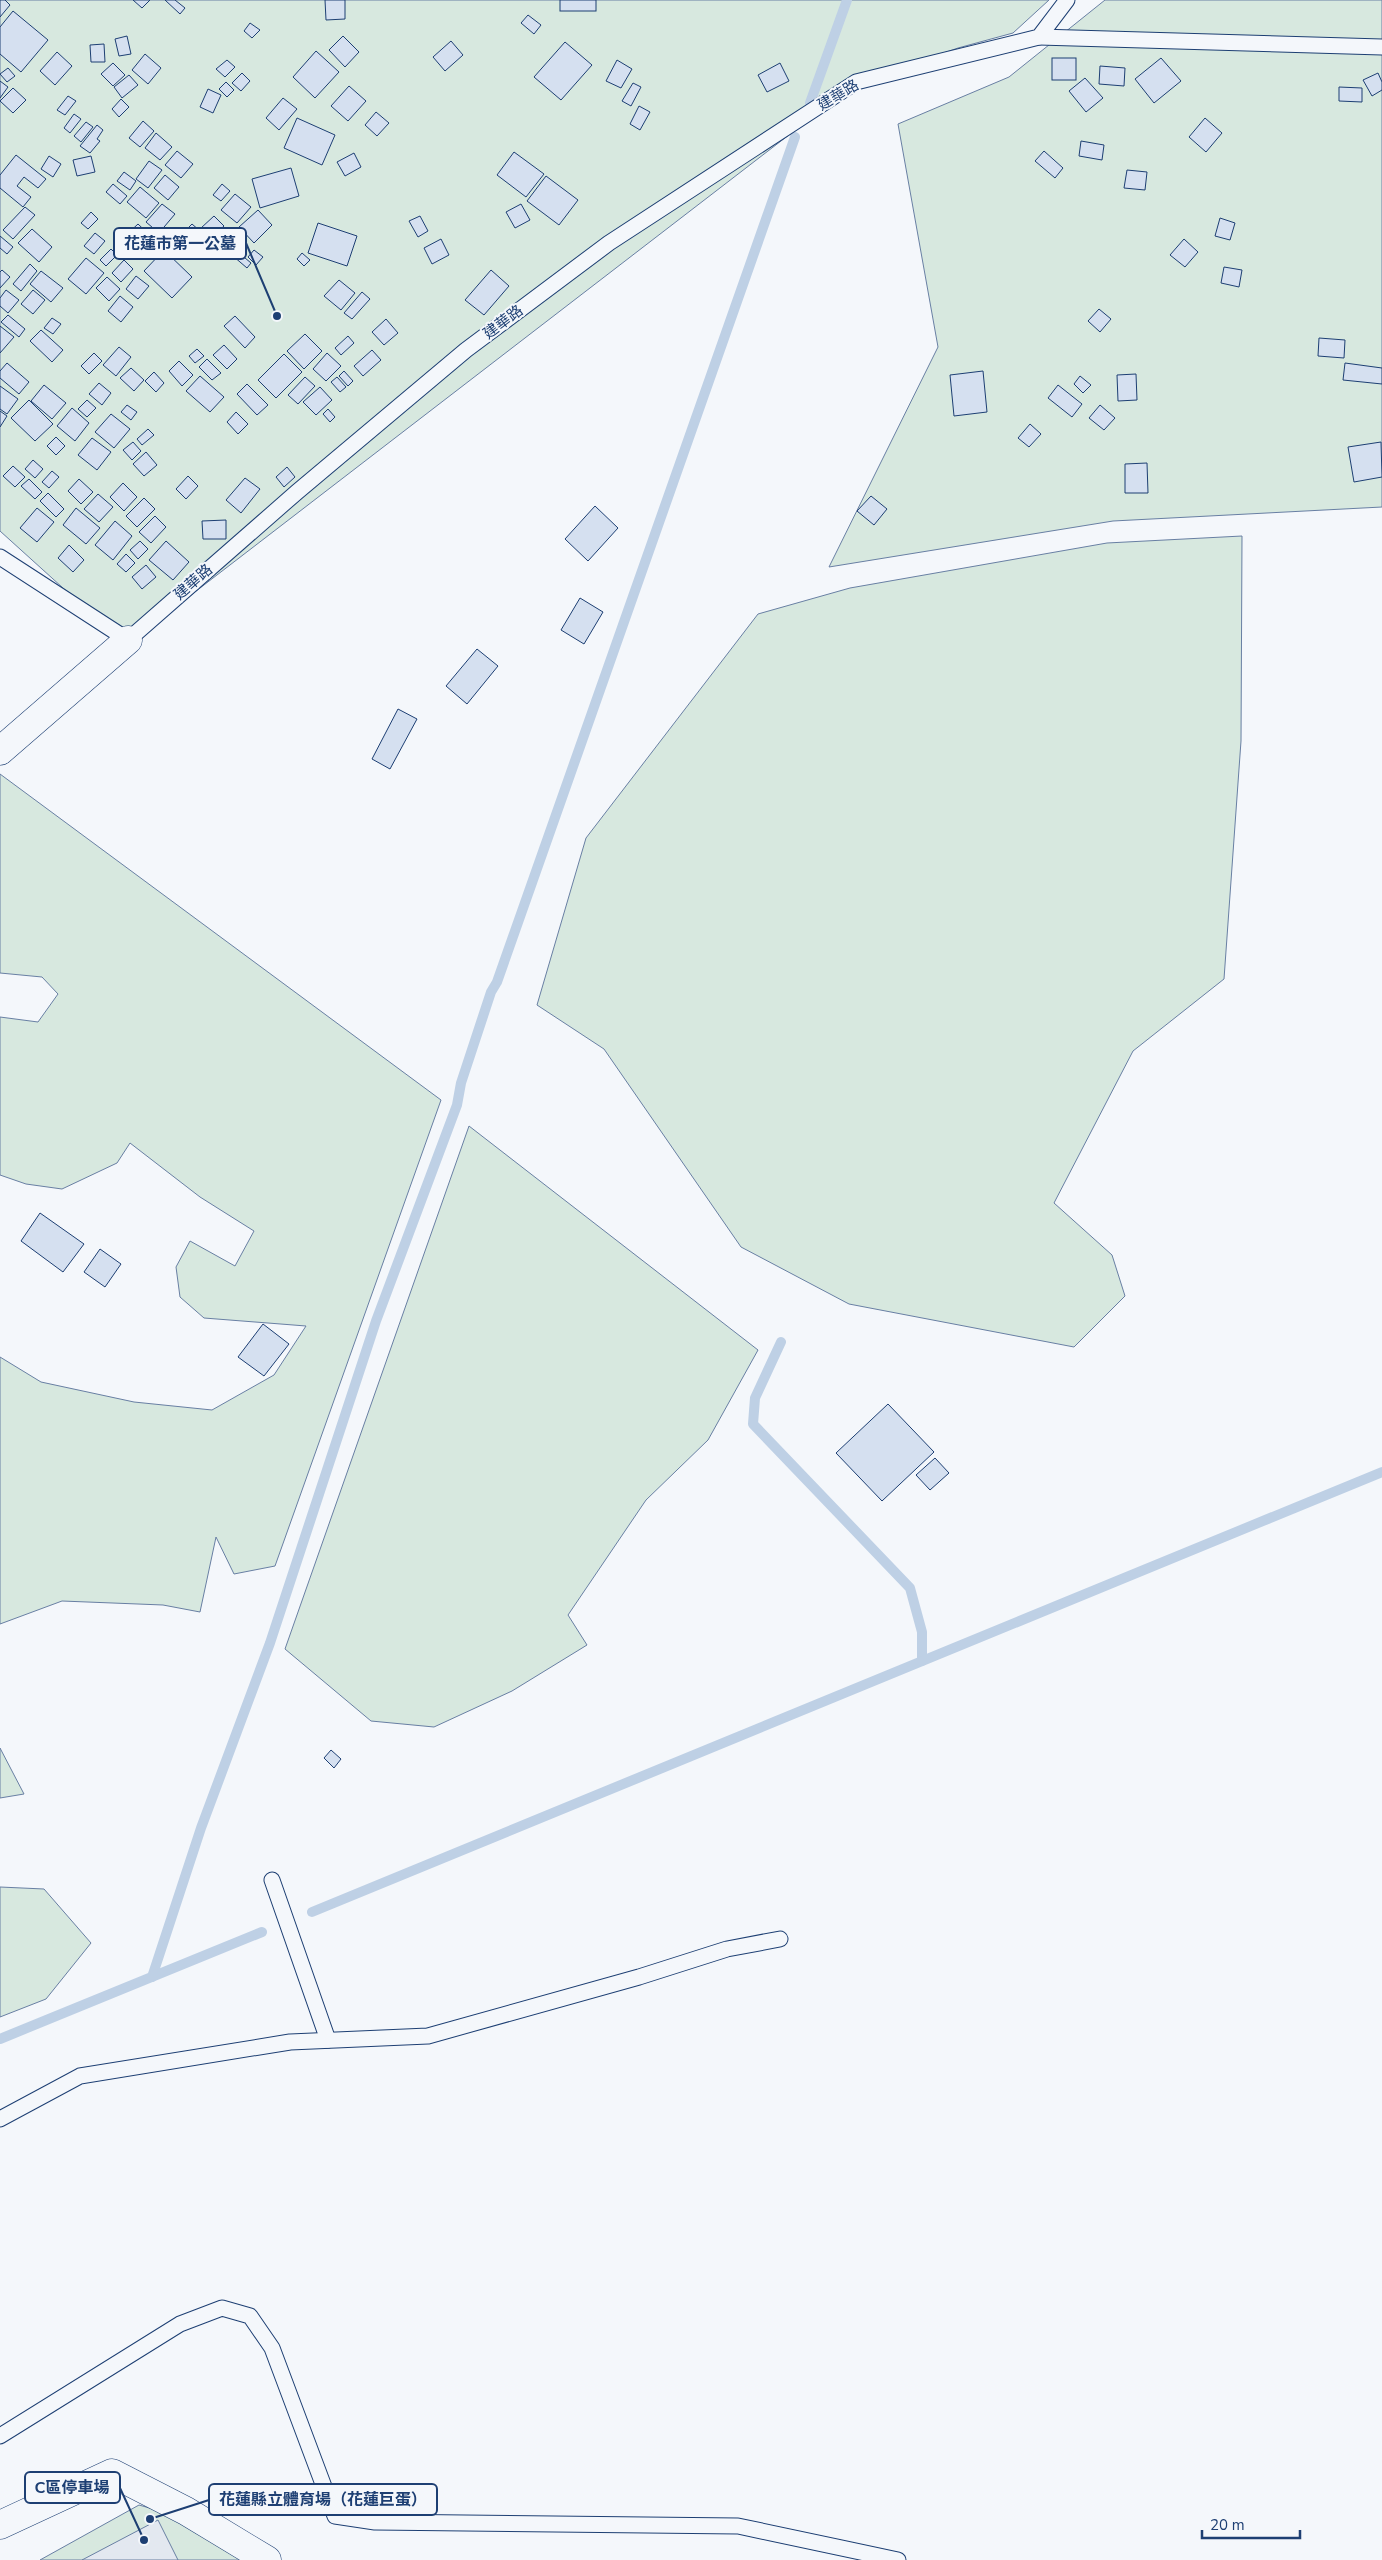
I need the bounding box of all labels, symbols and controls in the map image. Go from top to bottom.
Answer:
street label: 建華路 [814,75,862,115]
callout: 花蓮市第一公墓 [114,228,246,259]
text: 花蓮市第一公墓 [124,233,236,255]
street label: 建華路 [479,300,527,344]
street label: 建華路 [169,560,217,604]
callout: C區停車場 [25,2472,120,2503]
text: C區停車場 [35,2477,109,2499]
callout: 花蓮縣立體育場（花蓮巨蛋） [209,2484,437,2515]
text: 花蓮縣立體育場（花蓮巨蛋） [219,2489,427,2511]
scale bar [1202,2508,1300,2540]
text: 20 m [1210,2515,1245,2535]

